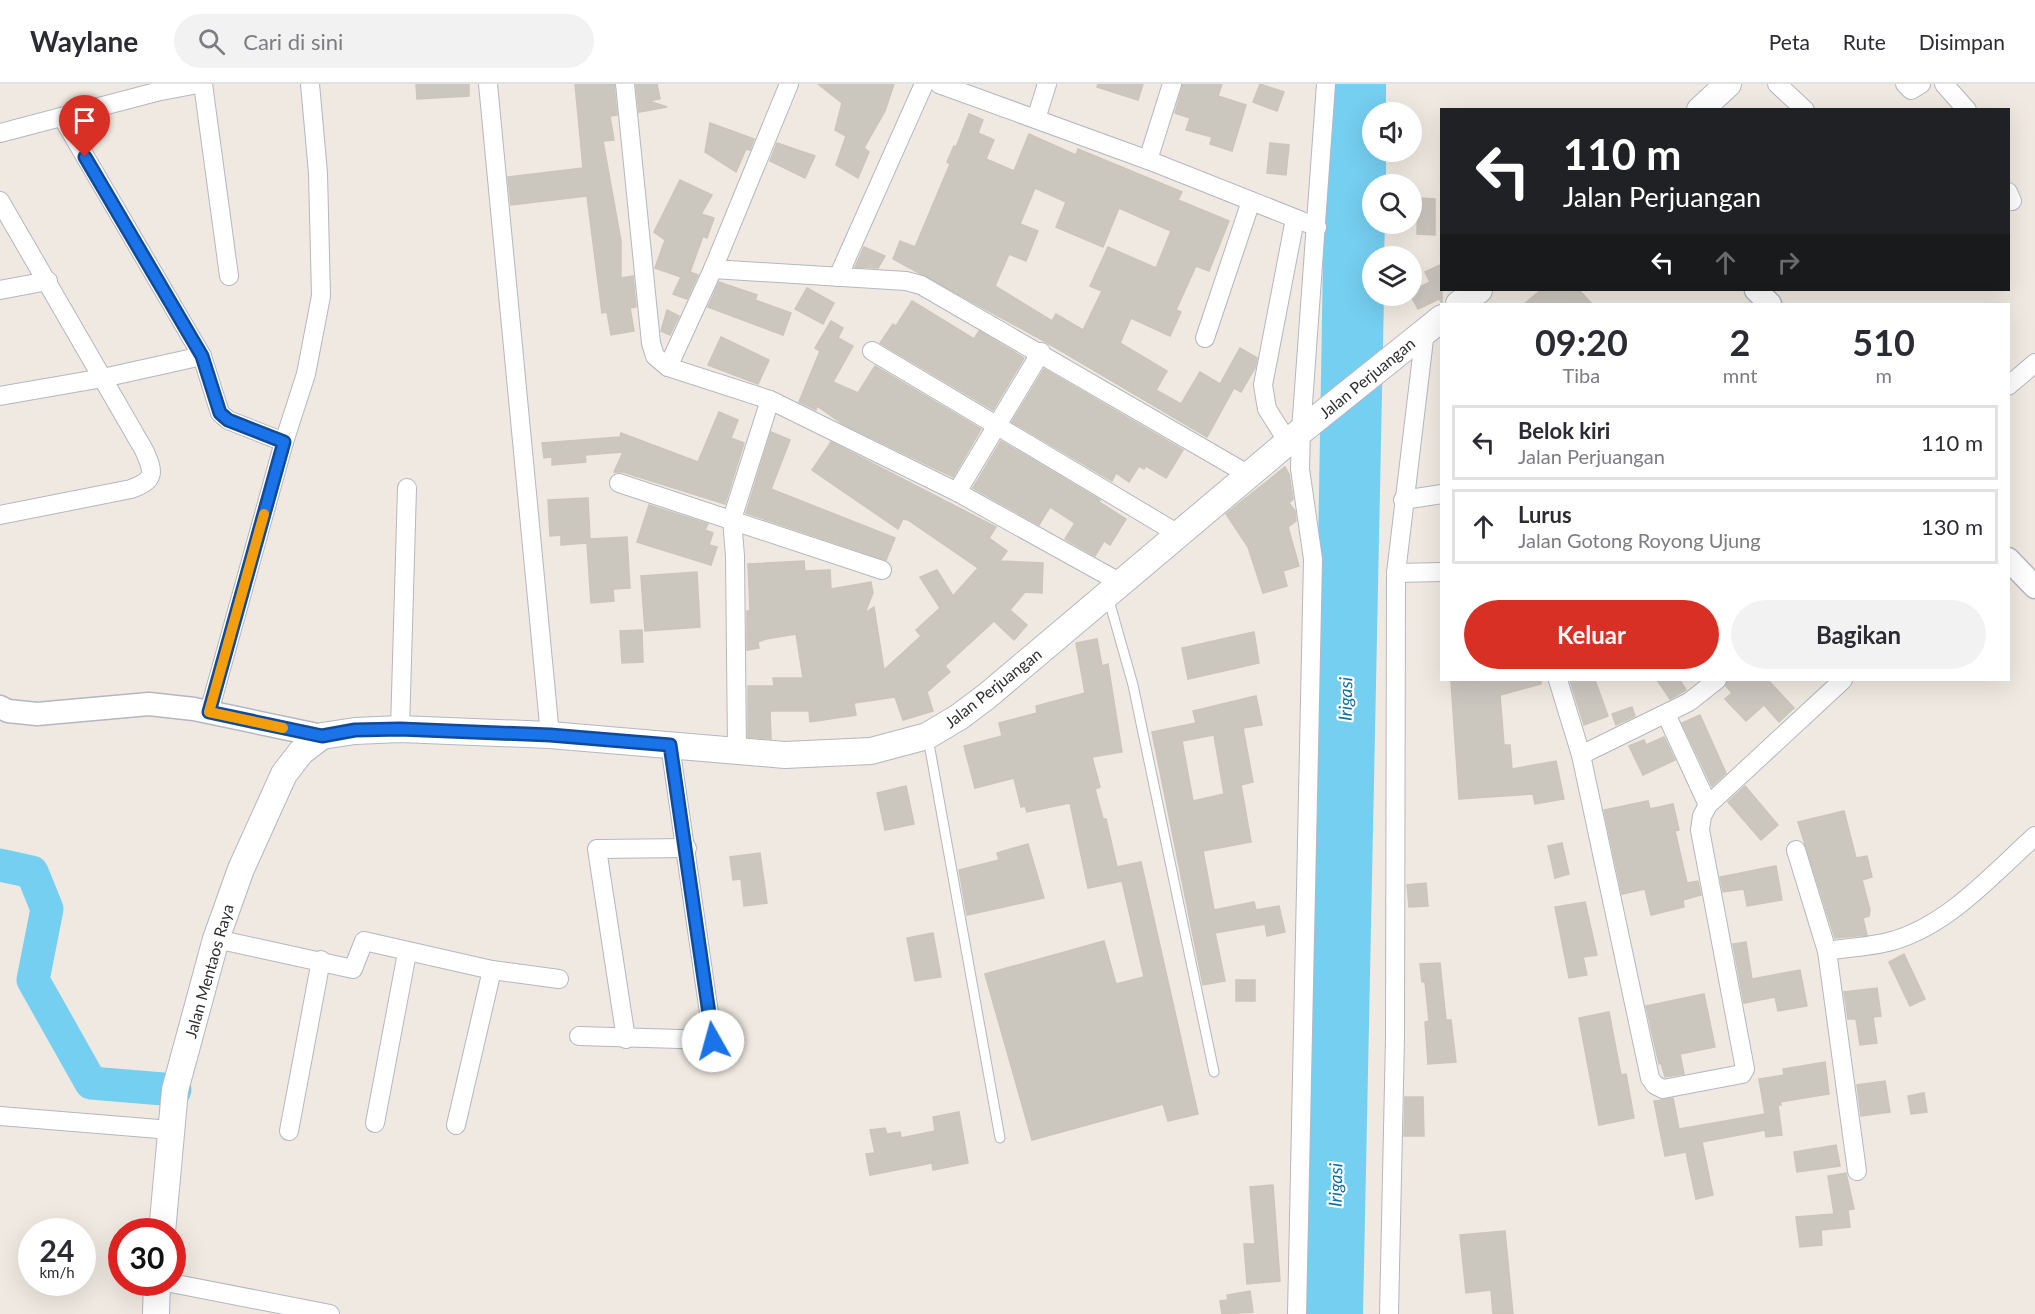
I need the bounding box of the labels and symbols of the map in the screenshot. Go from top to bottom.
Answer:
pin [59,95,110,157]
street label: Jalan Perjuangan [1315,333,1418,422]
street label: Jalan Perjuangan [941,644,1045,731]
water label: Irigasi [1334,677,1356,721]
street label: Jalan Mentaos Raya [180,902,237,1040]
position arrow [681,1009,745,1073]
water label: Irigasi [1324,1163,1346,1207]
speed limit sign: 30 [108,1218,186,1296]

